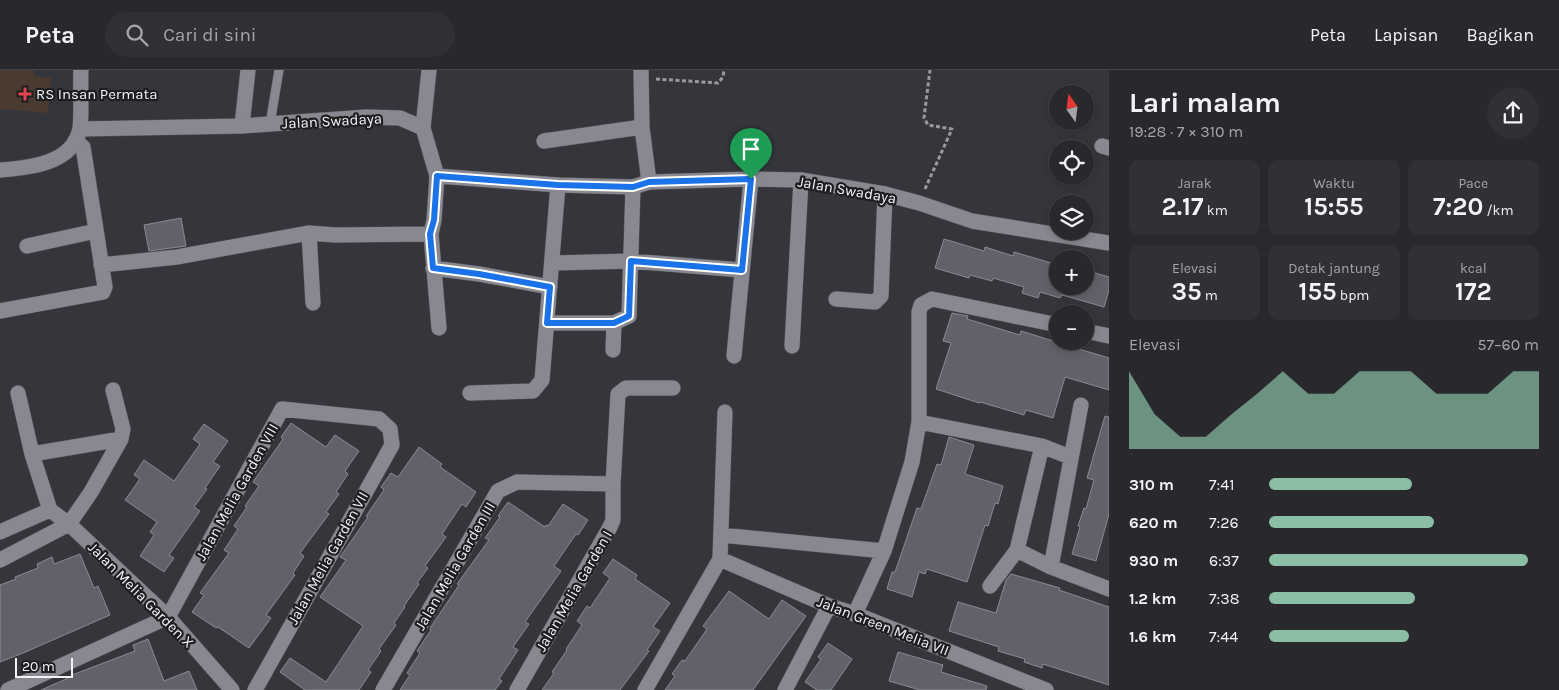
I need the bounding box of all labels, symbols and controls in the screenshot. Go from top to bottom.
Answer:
search box [105,12,455,57]
text: Peta [25,21,75,49]
icon: search [123,21,151,49]
text: Cari di sini [163,24,257,46]
text: Peta [1310,24,1346,46]
text: Lapisan [1374,24,1438,46]
text: Bagikan [1466,24,1534,46]
place label: RS Insan Permata [36,85,157,103]
north arrow [1049,85,1094,130]
map controls [1049,85,1094,350]
text: Lari malam [1129,86,1281,119]
marker: RS Insan Permata [18,87,32,101]
button: share [1487,87,1539,139]
street label: Jalan Swadaya [282,109,382,133]
text: 19:28 · 7 × 310 m [1129,122,1243,141]
pin [730,128,772,179]
icon: arrive [737,135,765,163]
button: locate [1049,140,1094,185]
street label: Jalan Swadaya [796,172,898,208]
text: Jarak [1178,175,1212,192]
text: Waktu [1313,175,1355,192]
text: Pace [1458,175,1488,192]
text: 2.17 [1162,192,1203,221]
text: 15:55 [1304,192,1364,221]
text: 7:20 [1433,192,1483,221]
button: layers [1049,195,1094,240]
text: km [1203,202,1228,219]
text: /km [1483,202,1514,219]
button: + [1049,250,1094,295]
text: Elevasi [1172,260,1217,277]
text: Detak jantung [1288,260,1380,277]
text: kcal [1460,260,1487,277]
text: 35 [1171,277,1202,306]
text: 155 [1299,277,1337,306]
text: 172 [1455,277,1492,306]
text: m [1202,287,1218,304]
text: bpm [1337,287,1369,304]
button: − [1049,305,1094,350]
text: Elevasi [1129,335,1181,354]
text: 57–60 m [1477,335,1539,354]
street label: Jalan Melia Garden VIII [192,420,282,564]
text: 310 m [1129,475,1174,494]
text: 7:41 [1209,475,1234,494]
street label: Jalan Melia Garden VII [284,488,372,628]
street label: Jalan Melia Garden III [411,499,499,633]
text: 620 m [1129,513,1178,532]
text: 7:26 [1209,513,1239,532]
street label: Jalan Melia Garden I [532,527,616,655]
street label: Jalan Melia Garden X [84,538,198,652]
text: 930 m [1129,551,1178,570]
text: 6:37 [1209,551,1239,570]
text: 1.2 km [1129,589,1177,608]
text: 7:38 [1209,589,1239,608]
street label: Jalan Green Melia VII [814,592,952,660]
text: 1.6 km [1129,627,1177,646]
text: 7:44 [1209,627,1238,646]
scale bar [15,655,72,678]
text: 20 m [22,658,55,675]

